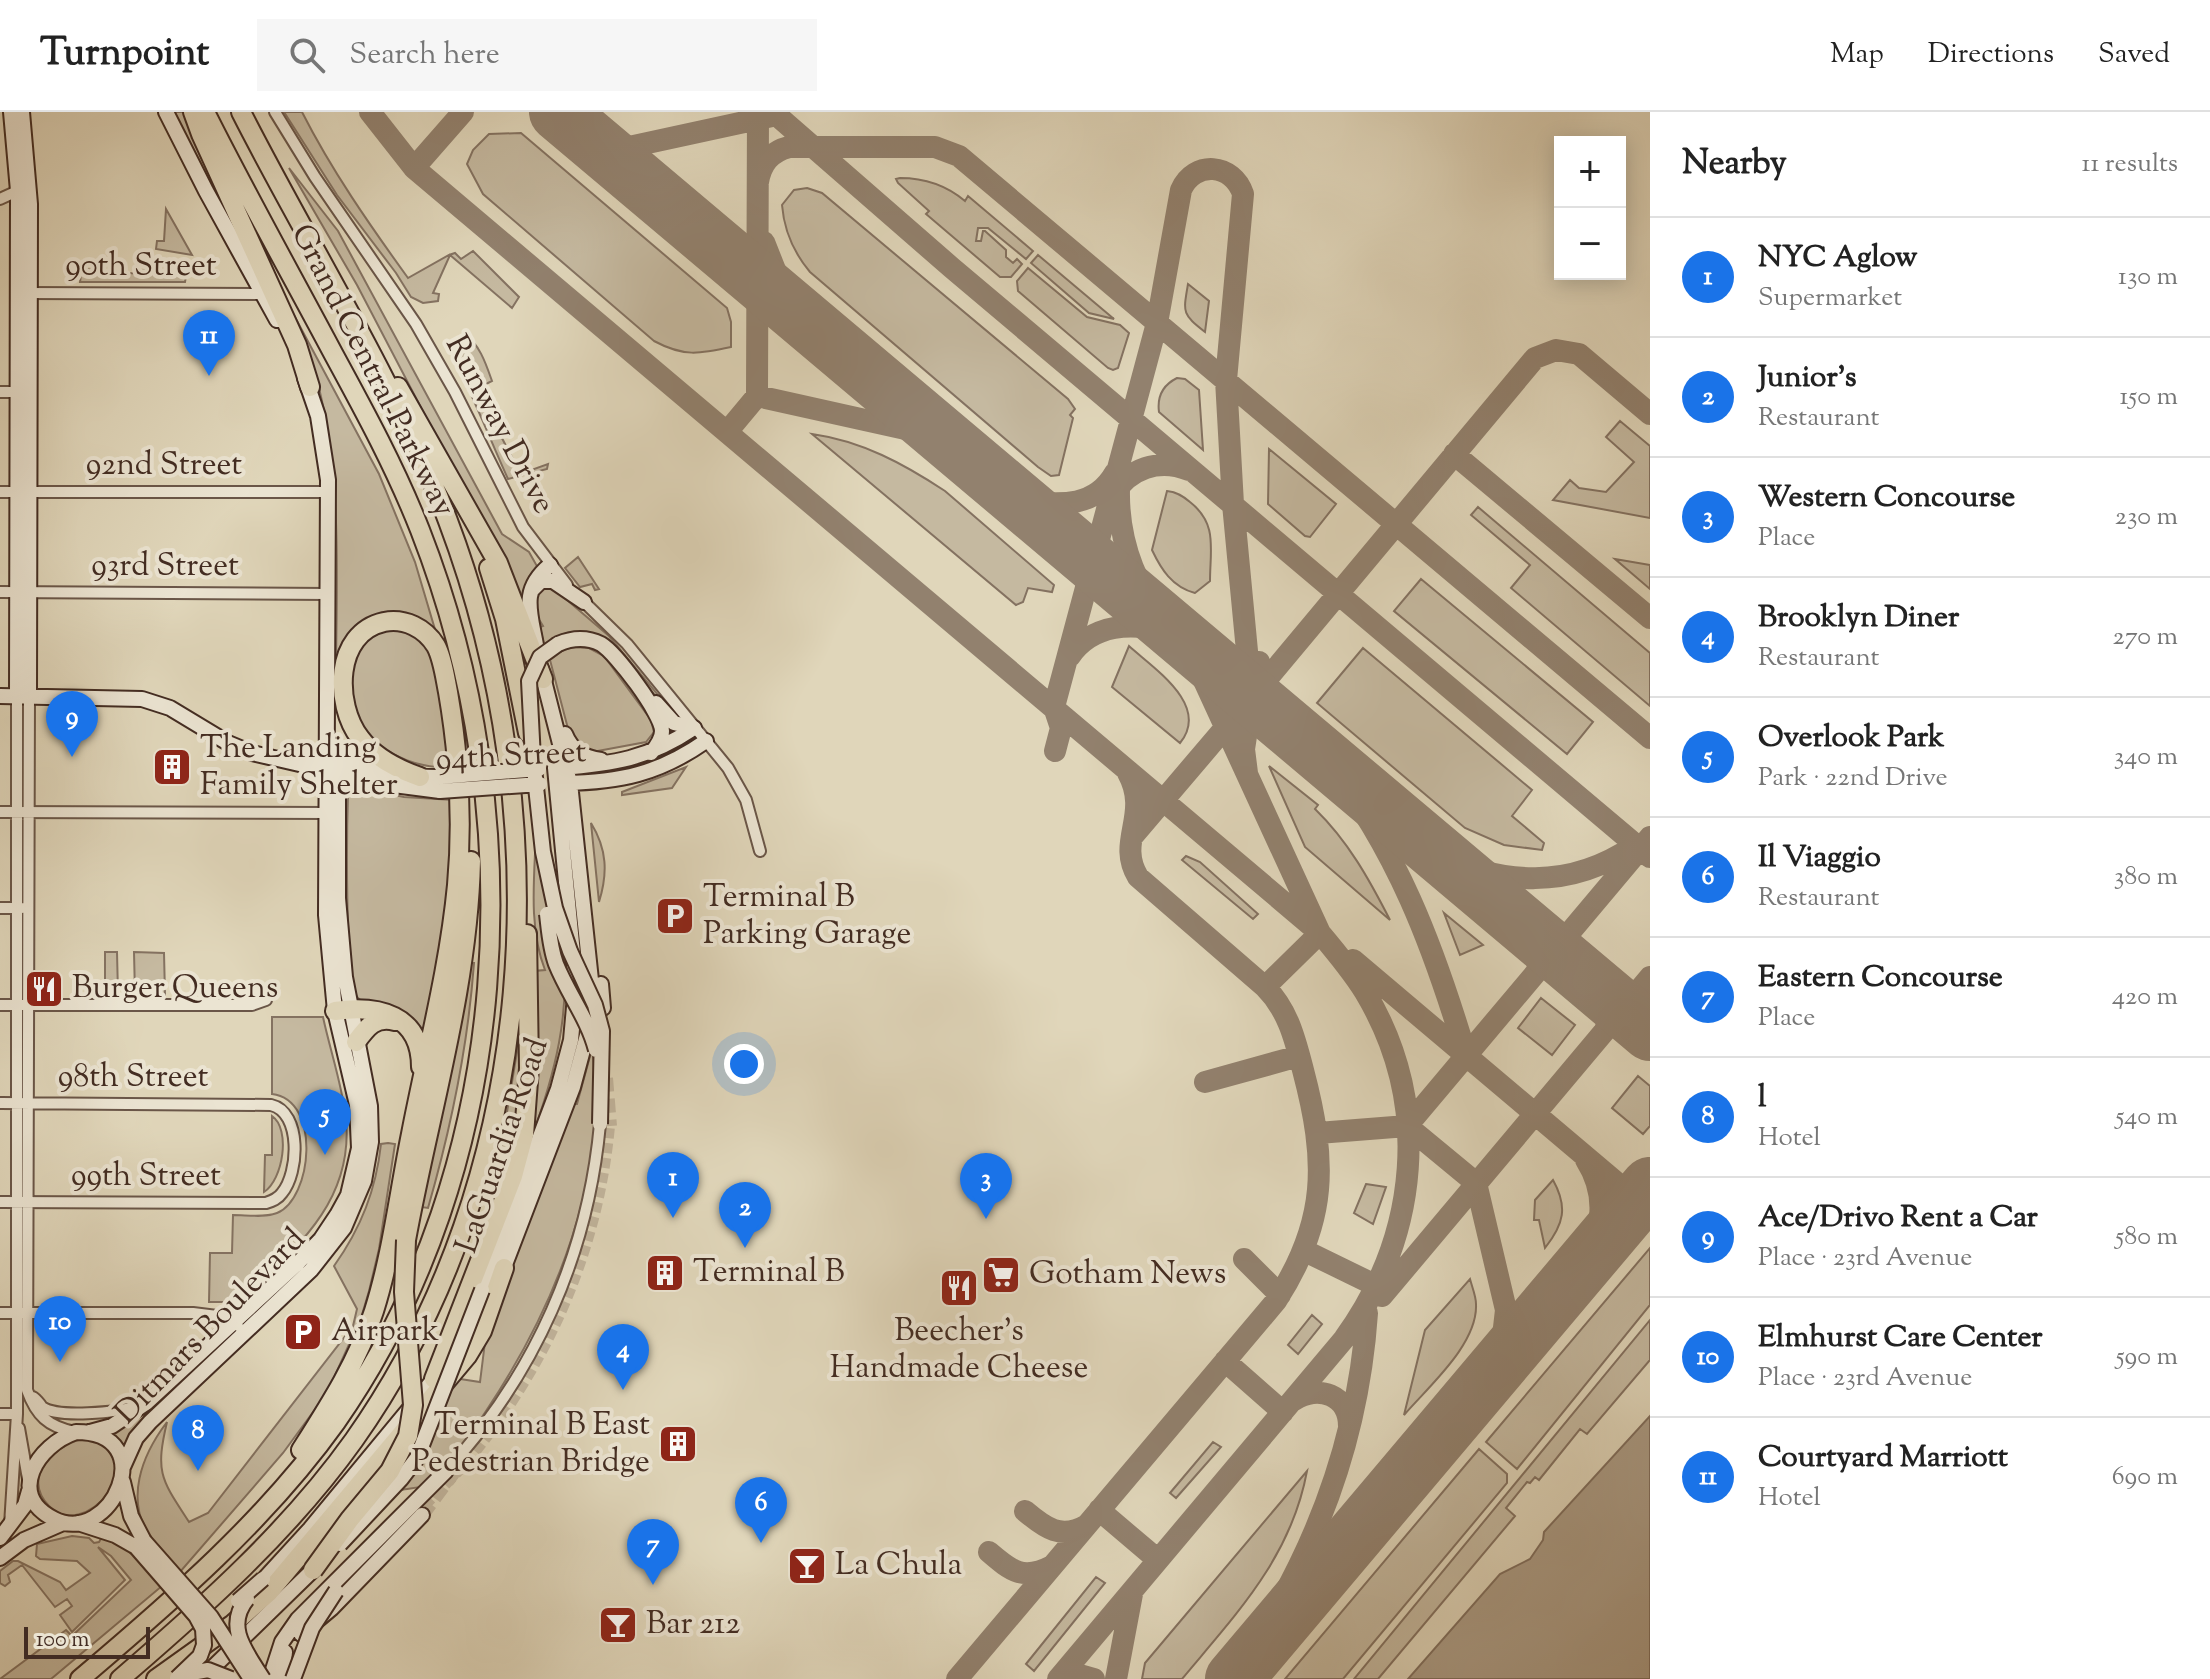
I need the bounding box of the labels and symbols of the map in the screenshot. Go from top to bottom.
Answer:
street label: Grand Central Parkway [278,217,466,525]
street label: 90th Street [65,244,217,290]
pin: 11 [183,310,235,376]
street label: Runway Drive [433,327,565,523]
street label: 92nd Street [86,443,242,489]
street label: 93rd Street [91,544,239,590]
pin: 9 [46,691,98,757]
place label: The Landing Family Shelter [200,726,398,809]
street label: 94th Street [435,730,587,784]
building icon: The Landing Family Shelter [151,746,193,788]
place label: Terminal B Parking Garage [703,875,911,958]
parking icon: Terminal B Parking Garage [654,895,696,937]
place label: Burger Queens [72,966,278,1012]
restaurant icon: Burger Queens [23,968,65,1010]
street label: LaGuardia Road [445,1032,561,1260]
your location [724,1044,764,1084]
street label: 98th Street [58,1055,208,1101]
pin: 5 [299,1089,351,1155]
pin: 1 [647,1152,699,1218]
pin: 3 [960,1153,1012,1219]
street label: 99th Street [71,1154,221,1200]
pin: 2 [719,1182,771,1248]
street label: Ditmars Boulevard [105,1218,317,1436]
place label: Terminal B [693,1250,845,1296]
building icon: Terminal B [644,1252,686,1294]
place label: Gotham News [1029,1252,1226,1298]
supermarket icon: Gotham News [980,1254,1022,1296]
restaurant icon: Beecher’s Handmade Cheese [938,1267,980,1309]
pin: 10 [34,1296,86,1362]
place label: Airpark [331,1309,439,1355]
place label: Beecher’s Handmade Cheese [830,1309,1088,1392]
parking icon: Airpark [282,1311,324,1353]
pin: 4 [597,1324,649,1390]
place label: Terminal B East Pedestrian Bridge [411,1403,650,1486]
pin: 8 [172,1405,224,1471]
building icon: Terminal B East Pedestrian Bridge [657,1423,699,1465]
pin: 6 [735,1477,787,1543]
pin: 7 [627,1519,679,1585]
place label: La Chula [835,1543,963,1589]
bar icon: La Chula [786,1545,828,1587]
place label: Bar 212 [646,1602,740,1648]
bar icon: Bar 212 [597,1604,639,1646]
scale bar [24,1623,150,1659]

